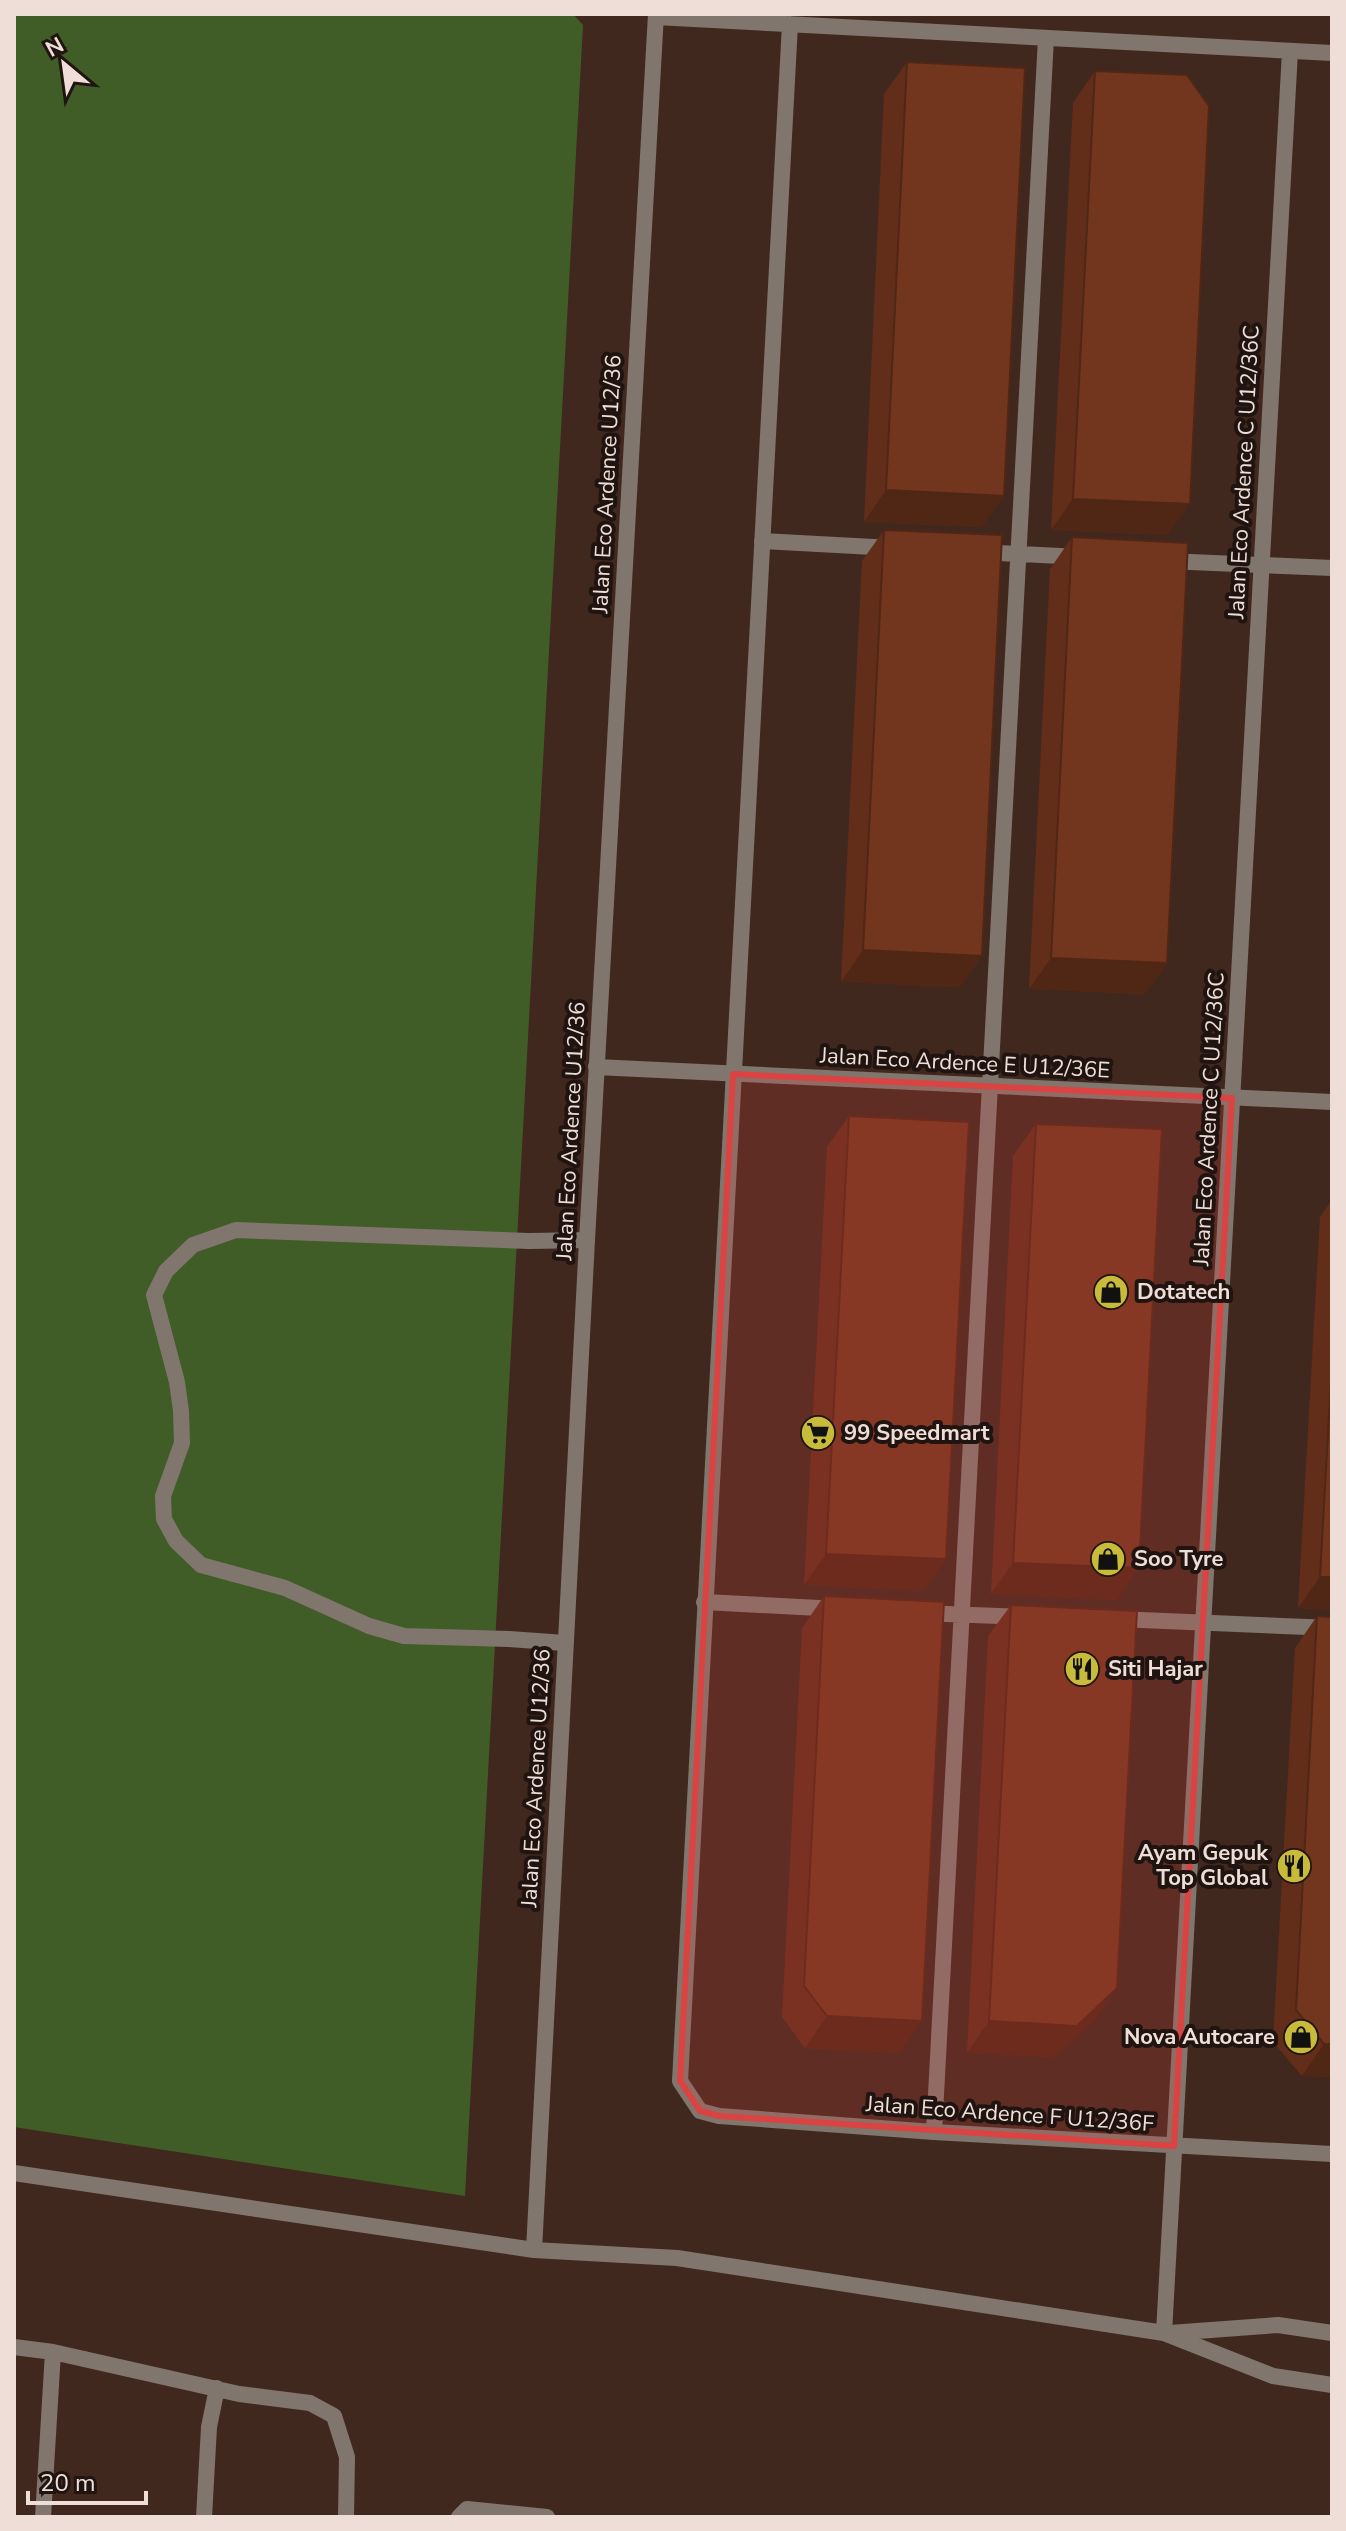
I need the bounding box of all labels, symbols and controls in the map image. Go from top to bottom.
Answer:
north arrow [24,24,104,104]
text: N [40,30,69,64]
street label: Jalan Eco Ardence C U12/36C [1221,324,1267,621]
street label: Jalan Eco Ardence U12/36 [585,354,629,615]
street label: Jalan Eco Ardence C U12/36C [1186,971,1232,1268]
street label: Jalan Eco Ardence U12/36 [549,1001,593,1262]
street label: Jalan Eco Ardence E U12/36E [818,1040,1111,1086]
shop icon: Dotatech [1092,1273,1130,1311]
place label: Dotatech [1137,1277,1230,1307]
supermarket icon: 99 Speedmart [799,1414,837,1452]
place label: 99 Speedmart [844,1418,990,1448]
shop icon: Soo Tyre [1089,1540,1127,1578]
place label: Soo Tyre [1134,1544,1223,1574]
street label: Jalan Eco Ardence U12/36 [514,1648,558,1909]
restaurant icon: Siti Hajar [1063,1650,1101,1688]
place label: Siti Hajar [1108,1654,1203,1684]
place label: Ayam Gepuk Top Global [1138,1838,1269,1893]
restaurant icon: Ayam Gepuk Top Global [1275,1847,1313,1885]
shop icon: Nova Autocare [1282,2018,1320,2056]
place label: Nova Autocare [1124,2022,1275,2052]
street label: Jalan Eco Ardence F U12/36F [864,2089,1155,2139]
scale bar [28,2455,146,2505]
text: 20 m [40,2467,96,2499]

